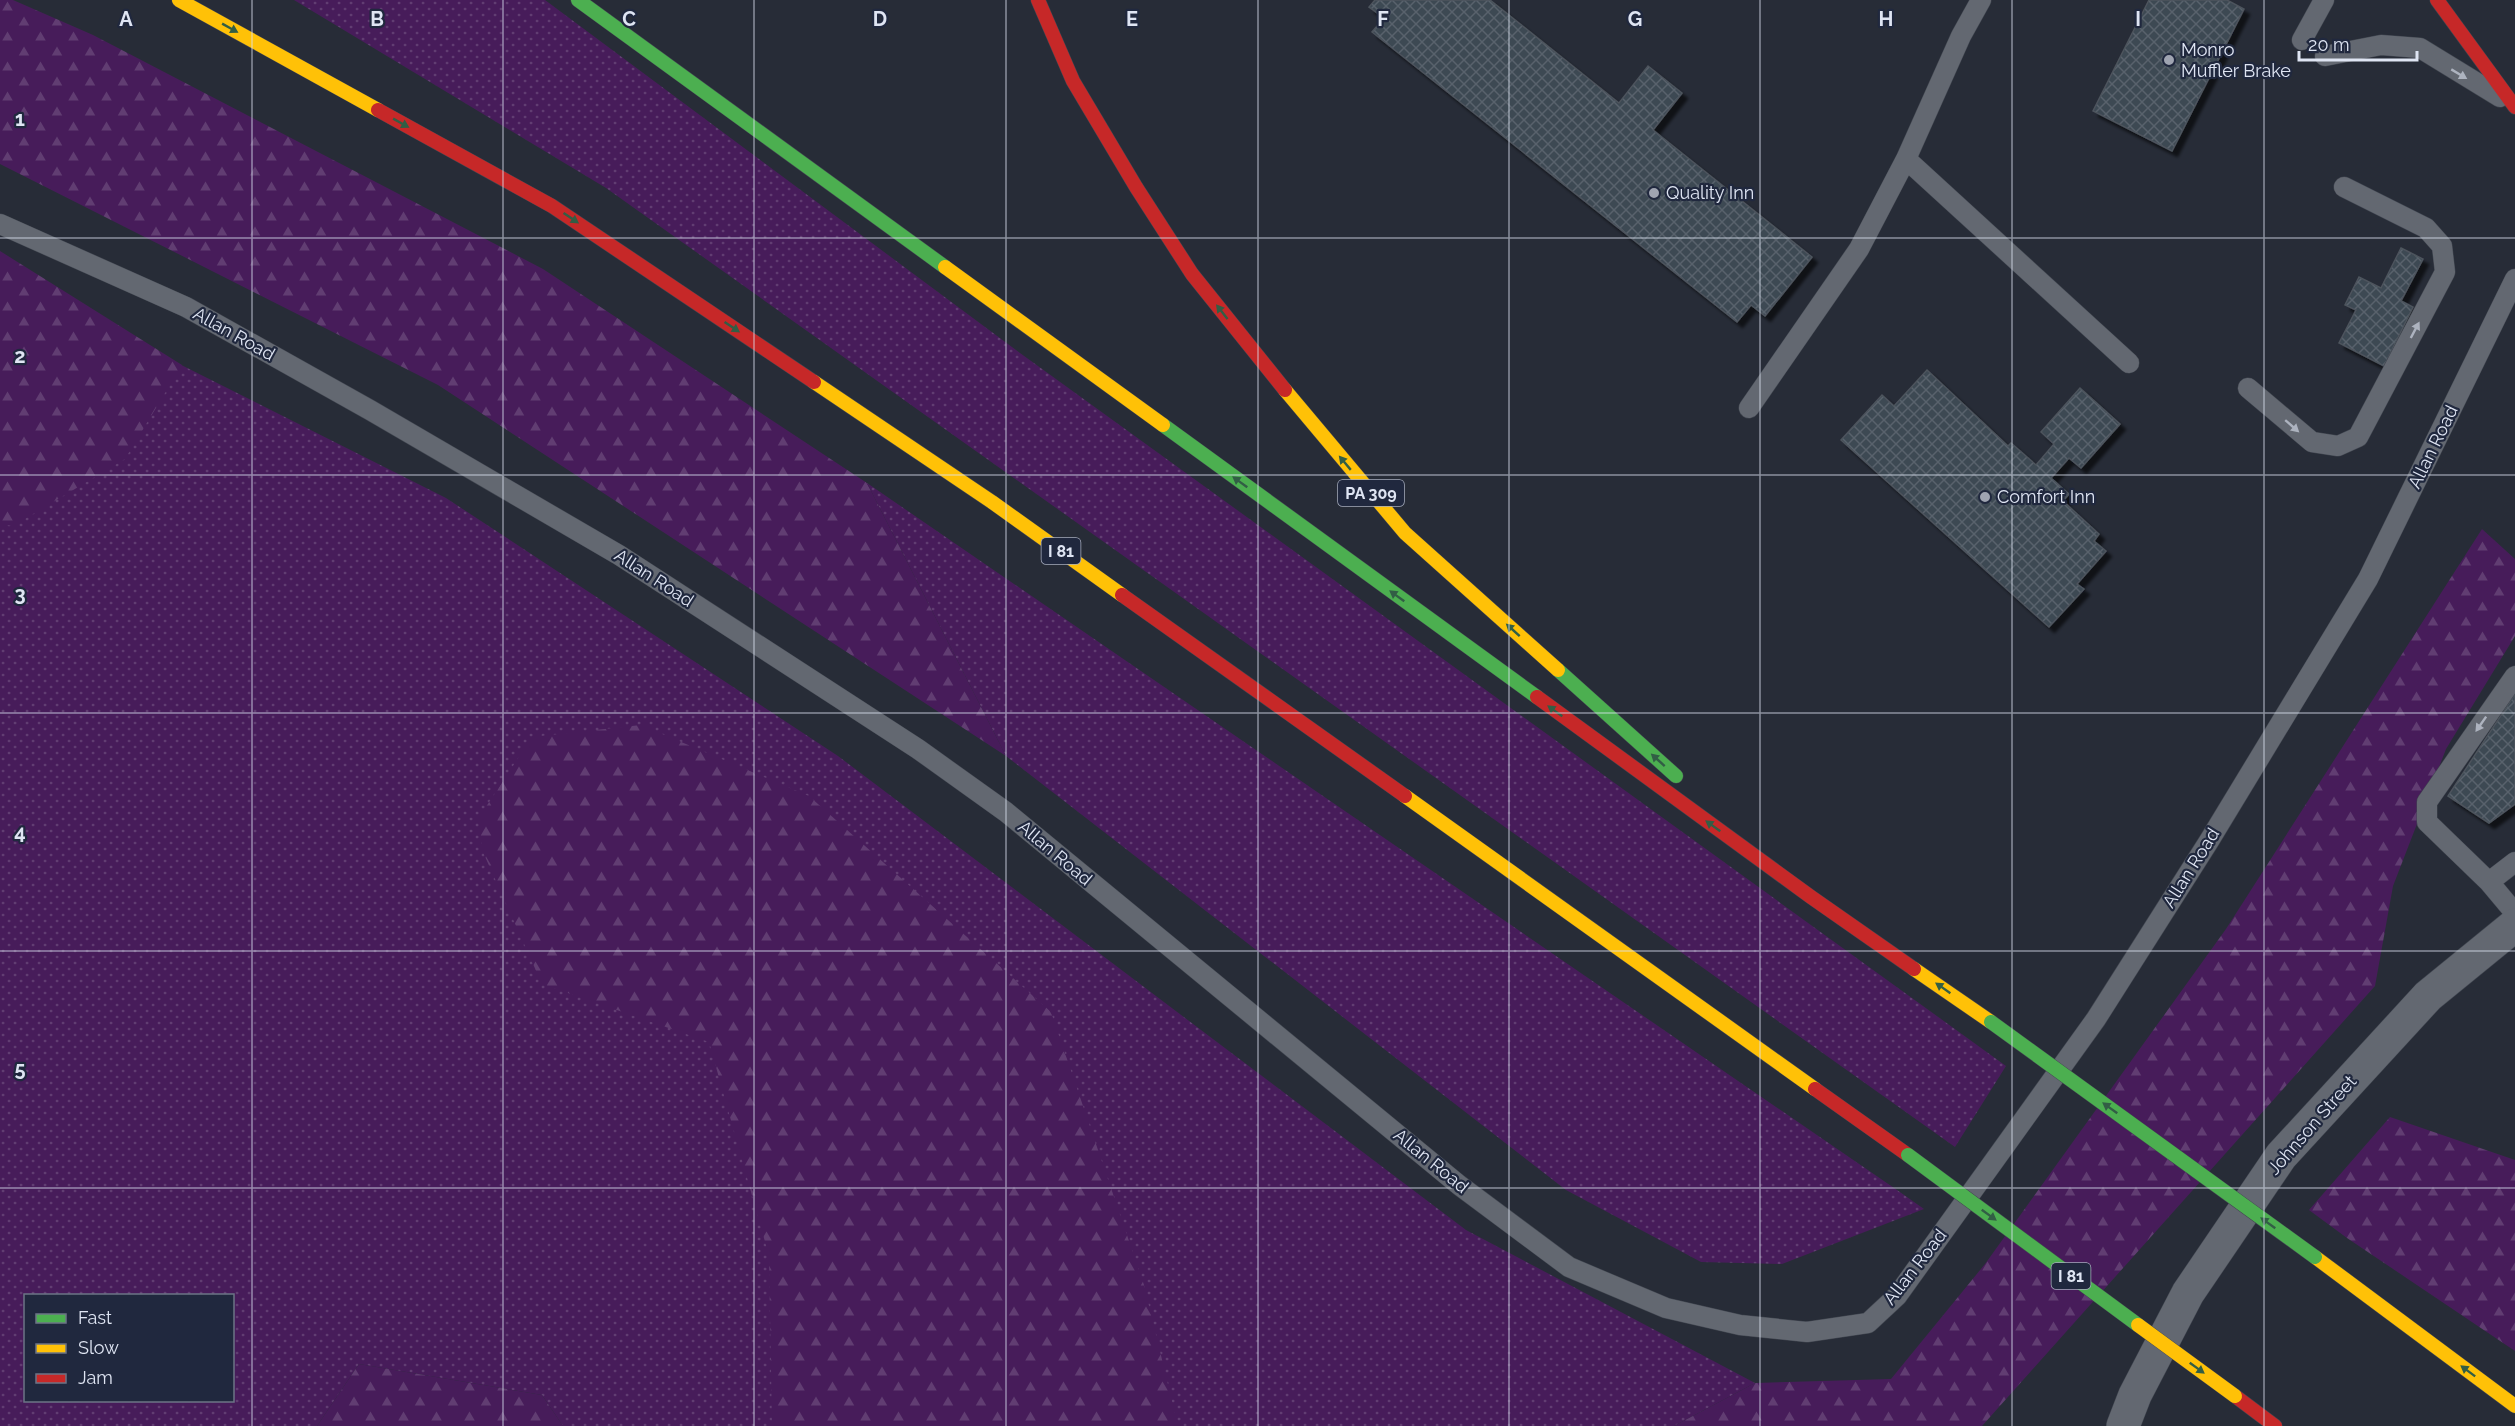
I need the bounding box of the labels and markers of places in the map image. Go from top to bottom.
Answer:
place label: Monro Muffler Brake [2181,39,2291,81]
marker: Monro Muffler Brake [2162,53,2176,67]
place label: Quality Inn [1666,182,1754,203]
marker: Quality Inn [1647,186,1661,200]
place label: Comfort Inn [1997,486,2095,507]
marker: Comfort Inn [1978,490,1992,504]

